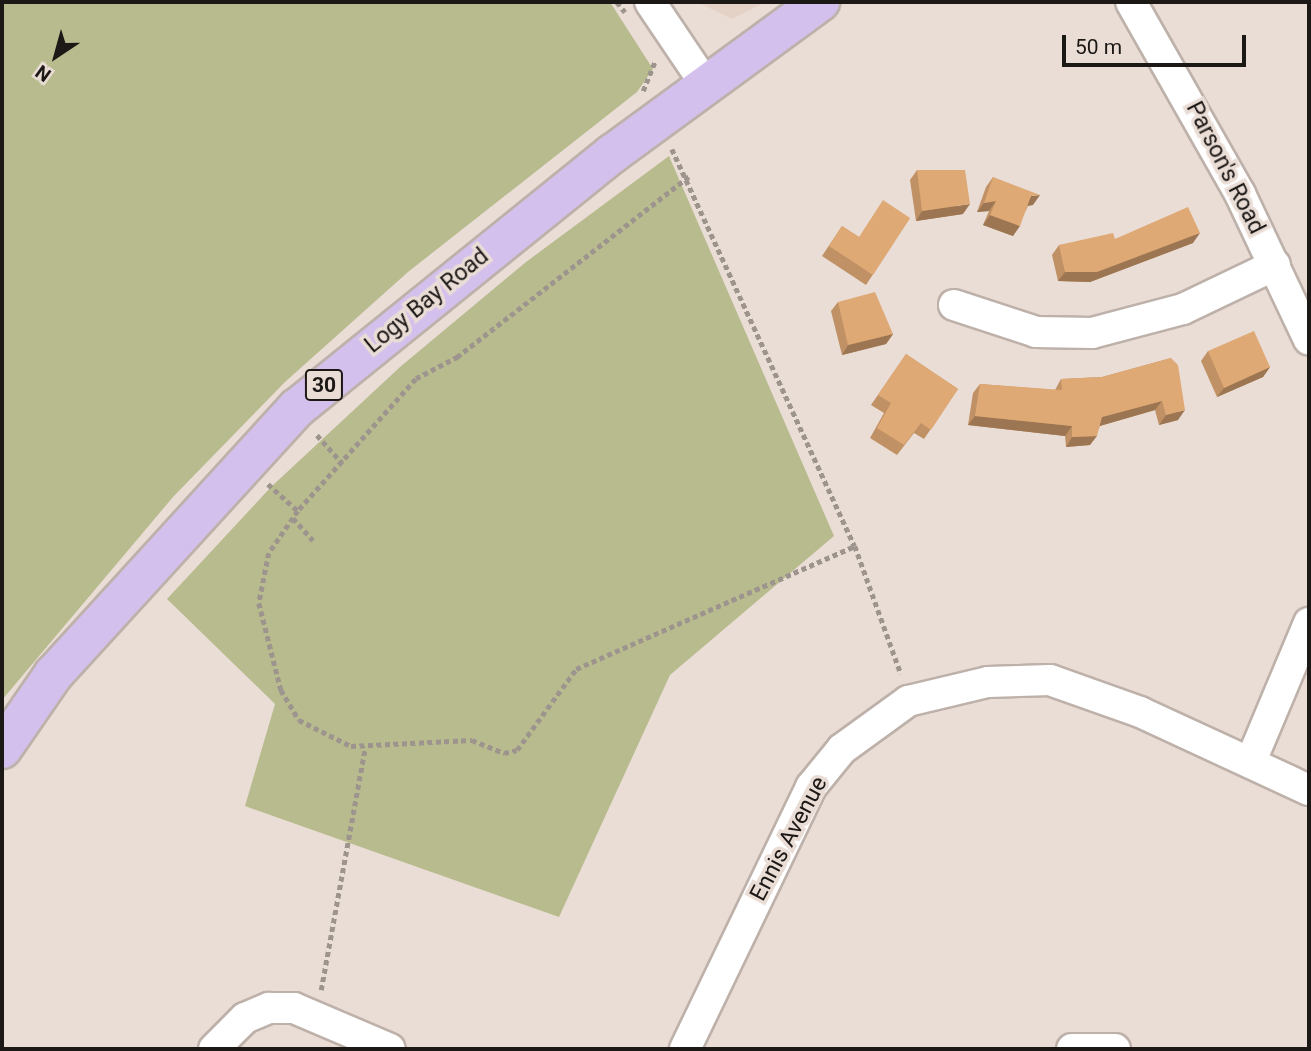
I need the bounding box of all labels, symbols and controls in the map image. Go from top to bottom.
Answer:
north arrow [21,21,91,91]
scale bar [1066,21,1250,65]
text: 50 m [1075,35,1122,59]
text: N [31,60,56,87]
street label: Parson's Road [1180,97,1270,239]
street label: Logy Bay Road [360,243,494,359]
road number: 30 [305,368,343,402]
street label: Ennis Avenue [745,772,833,906]

